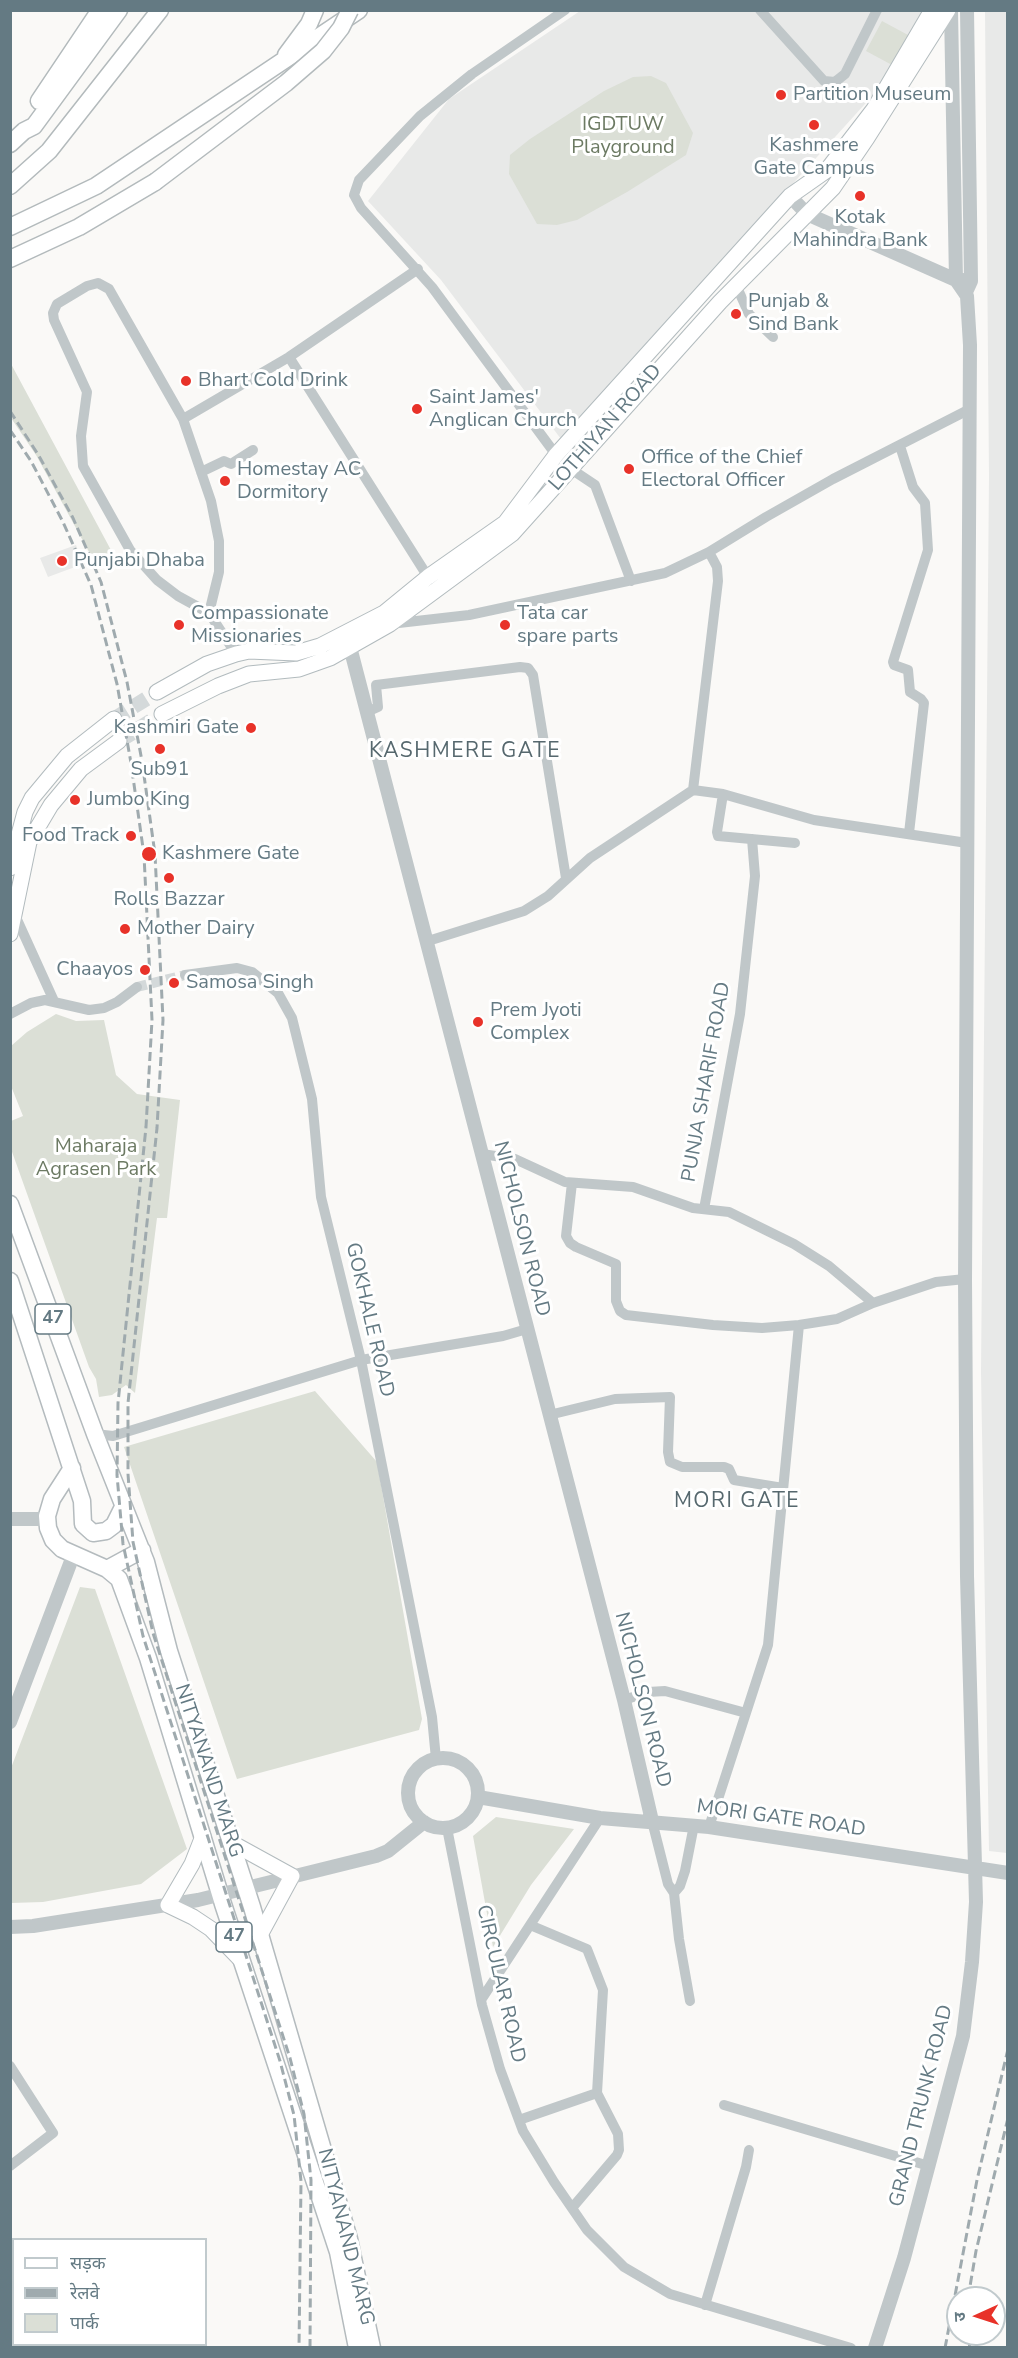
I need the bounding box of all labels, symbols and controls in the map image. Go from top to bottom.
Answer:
place label: Partition Museum [793,83,951,107]
marker: Partition Museum [774,88,788,102]
park label: IGDTUW Playground [571,113,675,160]
marker: Kashmere Gate Campus [807,118,821,132]
place label: Kashmere Gate Campus [753,134,875,181]
marker: Kotak Mahindra Bank [853,189,867,203]
place label: Kotak Mahindra Bank [793,206,927,253]
place label: Punjab & Sind Bank [748,290,839,337]
marker: Punjab & Sind Bank [729,307,743,321]
street label: LOTHIYAN ROAD [544,360,668,496]
place label: Bhart Cold Drink [198,369,348,393]
marker: Bhart Cold Drink [179,374,193,388]
place label: Saint James' Anglican Church [429,386,577,433]
marker: Saint James' Anglican Church [410,402,424,416]
place label: Office of the Chief Electoral Officer [641,446,802,493]
place label: Homestay AC Dormitory [237,458,361,505]
marker: Office of the Chief Electoral Officer [622,462,636,476]
marker: Homestay AC Dormitory [218,474,232,488]
place label: Punjabi Dhaba [74,549,205,573]
marker: Punjabi Dhaba [55,554,69,568]
place label: Compassionate Missionaries [191,602,329,649]
place label: Tata car spare parts [517,602,618,649]
marker: Compassionate Missionaries [172,618,186,632]
marker: Tata car spare parts [498,618,512,632]
place label: Kashmiri Gate [114,716,239,740]
marker: Kashmiri Gate [244,721,258,735]
district label: KASHMERE GATE [369,739,561,765]
marker: Sub91 [153,742,167,756]
place label: Sub91 [130,758,190,782]
place label: Jumbo King [87,788,190,812]
marker: Jumbo King [68,793,82,807]
place label: Food Track [22,824,119,848]
marker: Food Track [124,829,138,843]
place label: Kashmere Gate [162,842,299,866]
marker: Kashmere Gate [140,845,158,863]
marker: Rolls Bazzar [162,871,176,885]
place label: Rolls Bazzar [113,888,225,912]
place label: Mother Dairy [137,917,255,941]
marker: Mother Dairy [118,922,132,936]
place label: Chaayos [56,958,133,982]
marker: Chaayos [138,963,152,977]
place label: Samosa Singh [186,971,314,995]
marker: Samosa Singh [167,976,181,990]
street label: PUNJA SHARIF ROAD [678,980,736,1184]
place label: Prem Jyoti Complex [490,999,582,1046]
marker: Prem Jyoti Complex [471,1015,485,1029]
park label: Maharaja Agrasen Park [36,1135,156,1182]
street label: NICHOLSON ROAD [488,1139,554,1319]
street label: GOKHALE ROAD [340,1241,398,1399]
road number: 47 [35,1304,71,1334]
district label: MORI GATE [674,1489,800,1515]
street label: NICHOLSON ROAD [609,1610,675,1790]
street label: NITYANAND MARG [169,1681,247,1861]
street label: MORI GATE ROAD [695,1795,867,1843]
street label: CIRCULAR ROAD [470,1903,530,2065]
road number: 47 [216,1922,252,1952]
street label: GRAND TRUNK ROAD [885,2003,959,2209]
street label: NITYANAND MARG [311,2146,379,2328]
legend [12,2238,207,2346]
text: सड़क [70,2251,106,2275]
text: रेलवे [70,2281,100,2305]
north arrow [946,2286,1006,2346]
text: पार्क [70,2311,99,2335]
text: उ [949,2312,971,2322]

